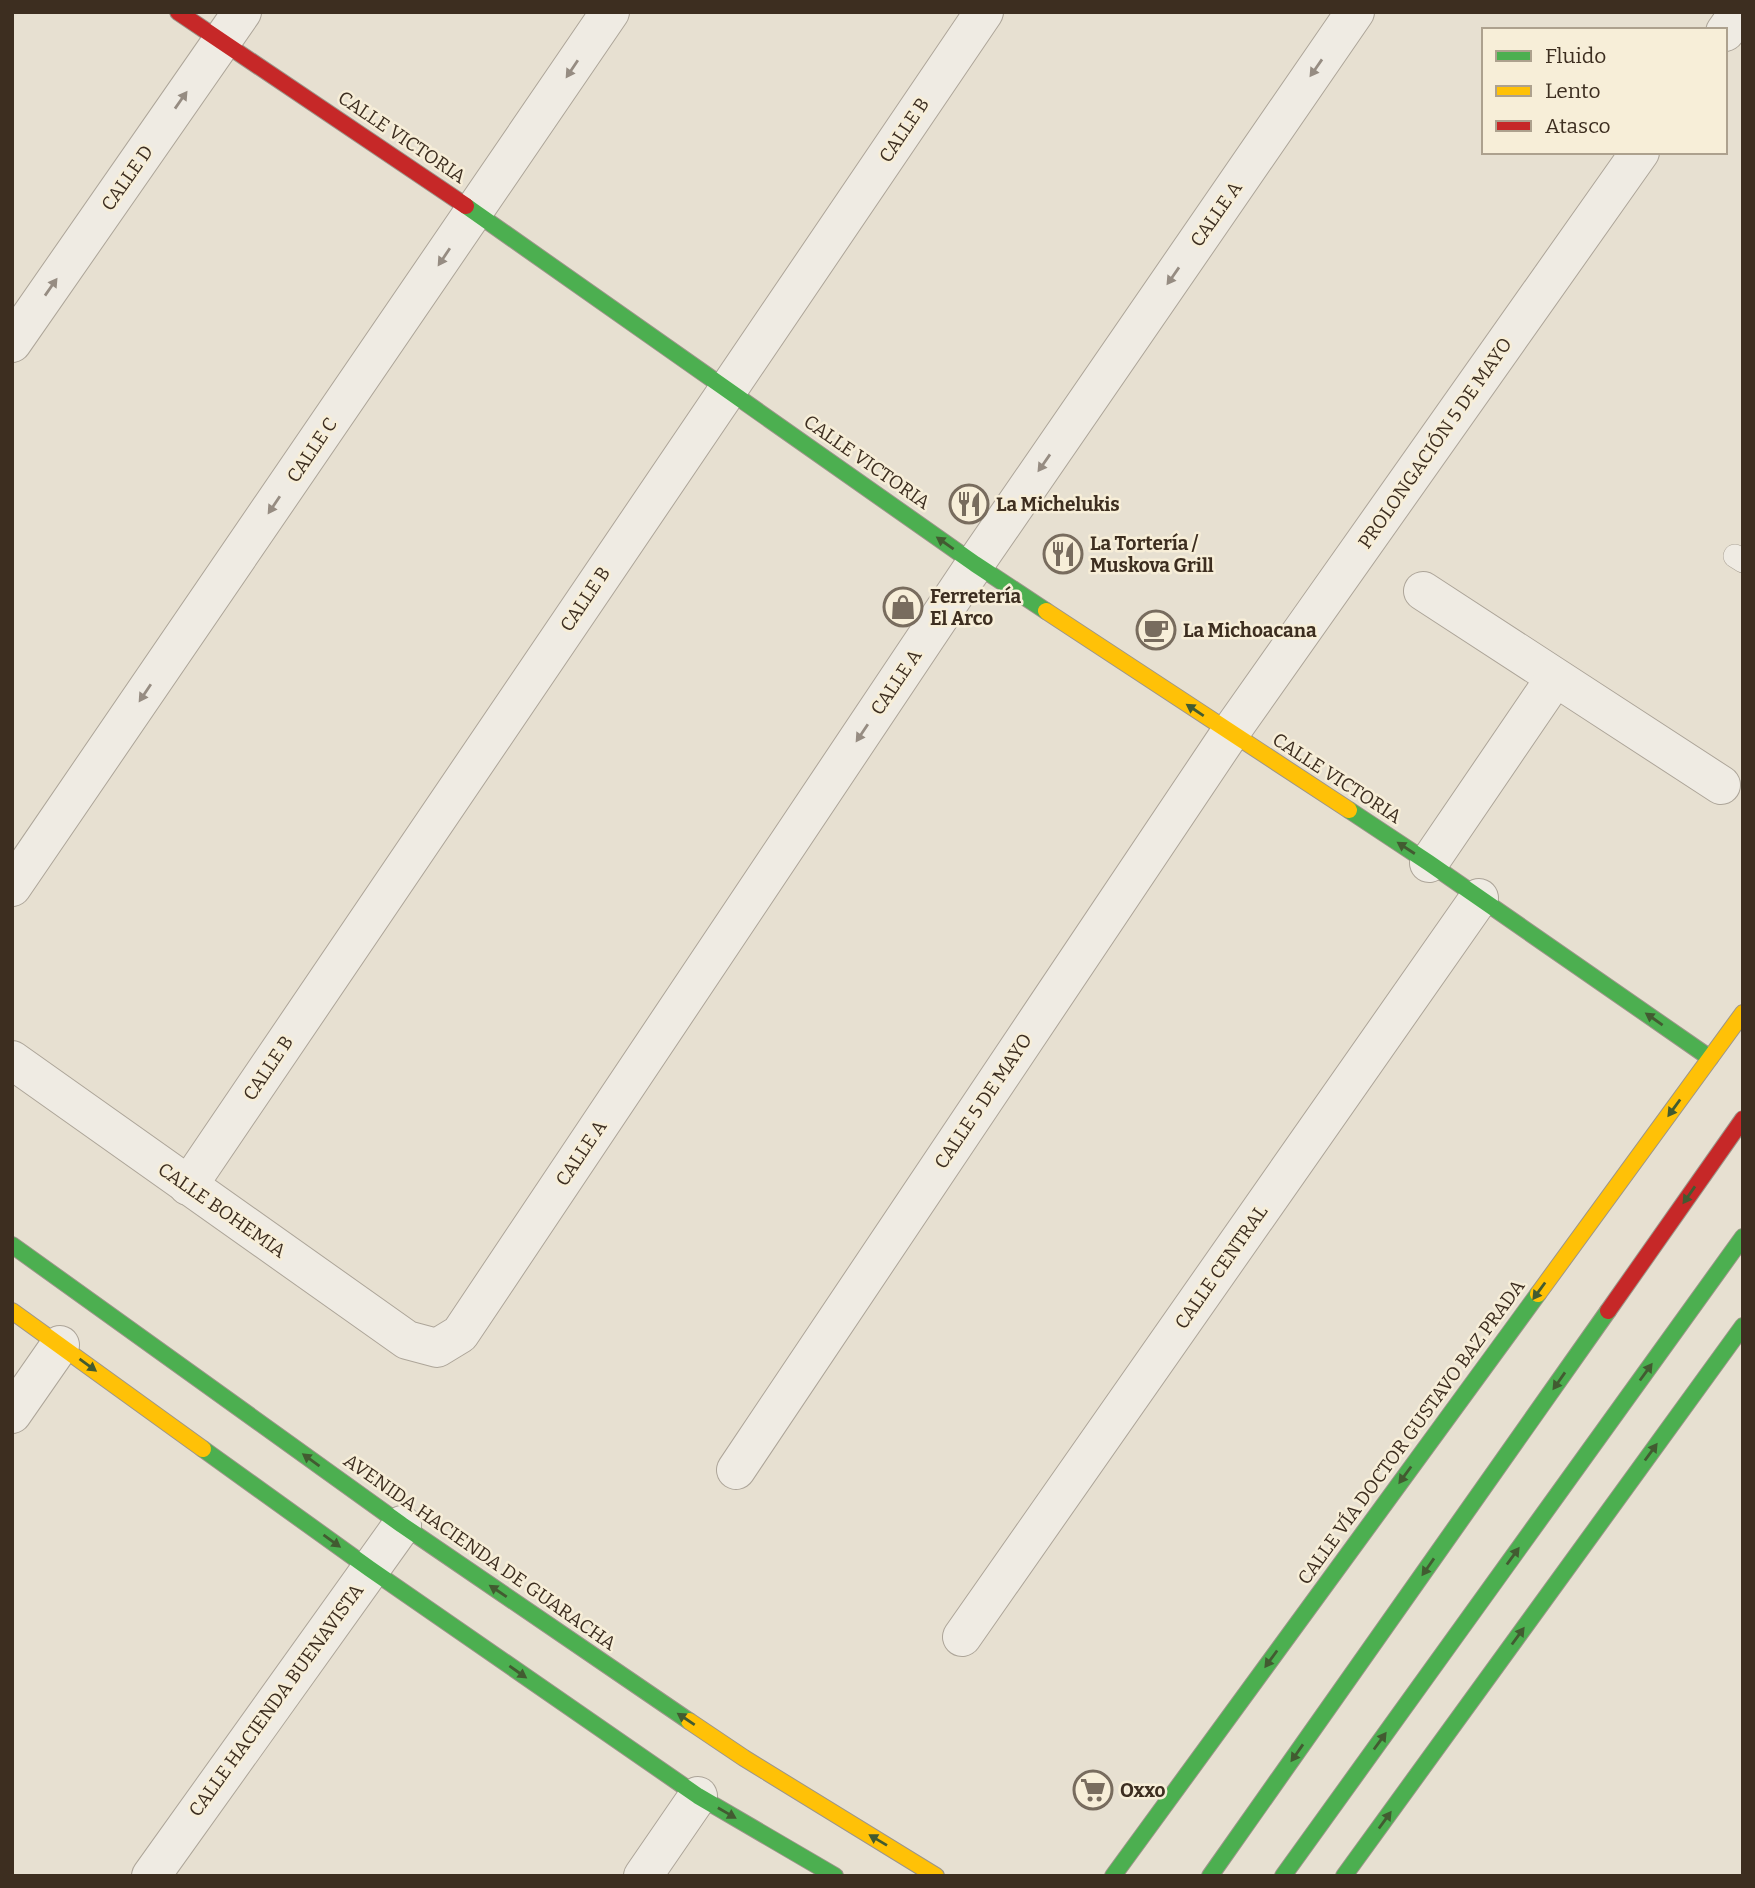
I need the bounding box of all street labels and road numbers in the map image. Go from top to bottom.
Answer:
street label: CALLE VICTORIA [334,86,471,189]
street label: CALLE B [874,93,934,167]
street label: CALLE D [96,141,158,215]
street label: CALLE A [1185,176,1247,251]
street label: PROLONGACIÓN 5 DE MAYO [1353,333,1517,553]
street label: CALLE VICTORIA [799,410,935,514]
street label: CALLE C [282,413,342,487]
street label: CALLE B [555,562,615,636]
street label: CALLE A [866,644,927,719]
street label: CALLE VICTORIA [1268,728,1406,829]
street label: CALLE 5 DE MAYO [929,1029,1037,1173]
street label: CALLE B [238,1031,298,1105]
street label: CALLE A [551,1115,612,1190]
street label: CALLE BOHEMIA [154,1157,291,1263]
street label: CALLE CENTRAL [1170,1201,1272,1333]
street label: CALLE VÍA DOCTOR GUSTAVO BAZ PRADA [1293,1275,1530,1589]
street label: AVENIDA HACIENDA DE GUARACHA [339,1449,621,1655]
street label: CALLE HACIENDA BUENAVISTA [184,1579,369,1821]

